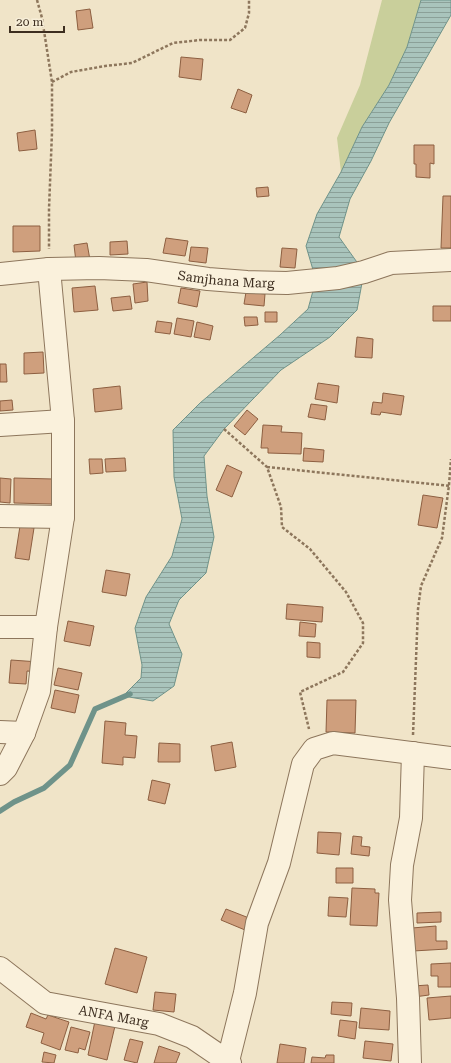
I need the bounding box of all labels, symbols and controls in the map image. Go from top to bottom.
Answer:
scale bar [10,8,64,34]
text: 20 m [16,15,43,29]
street label: Samjhana Marg [177,268,275,291]
street label: ANFA Marg [77,1002,151,1030]

